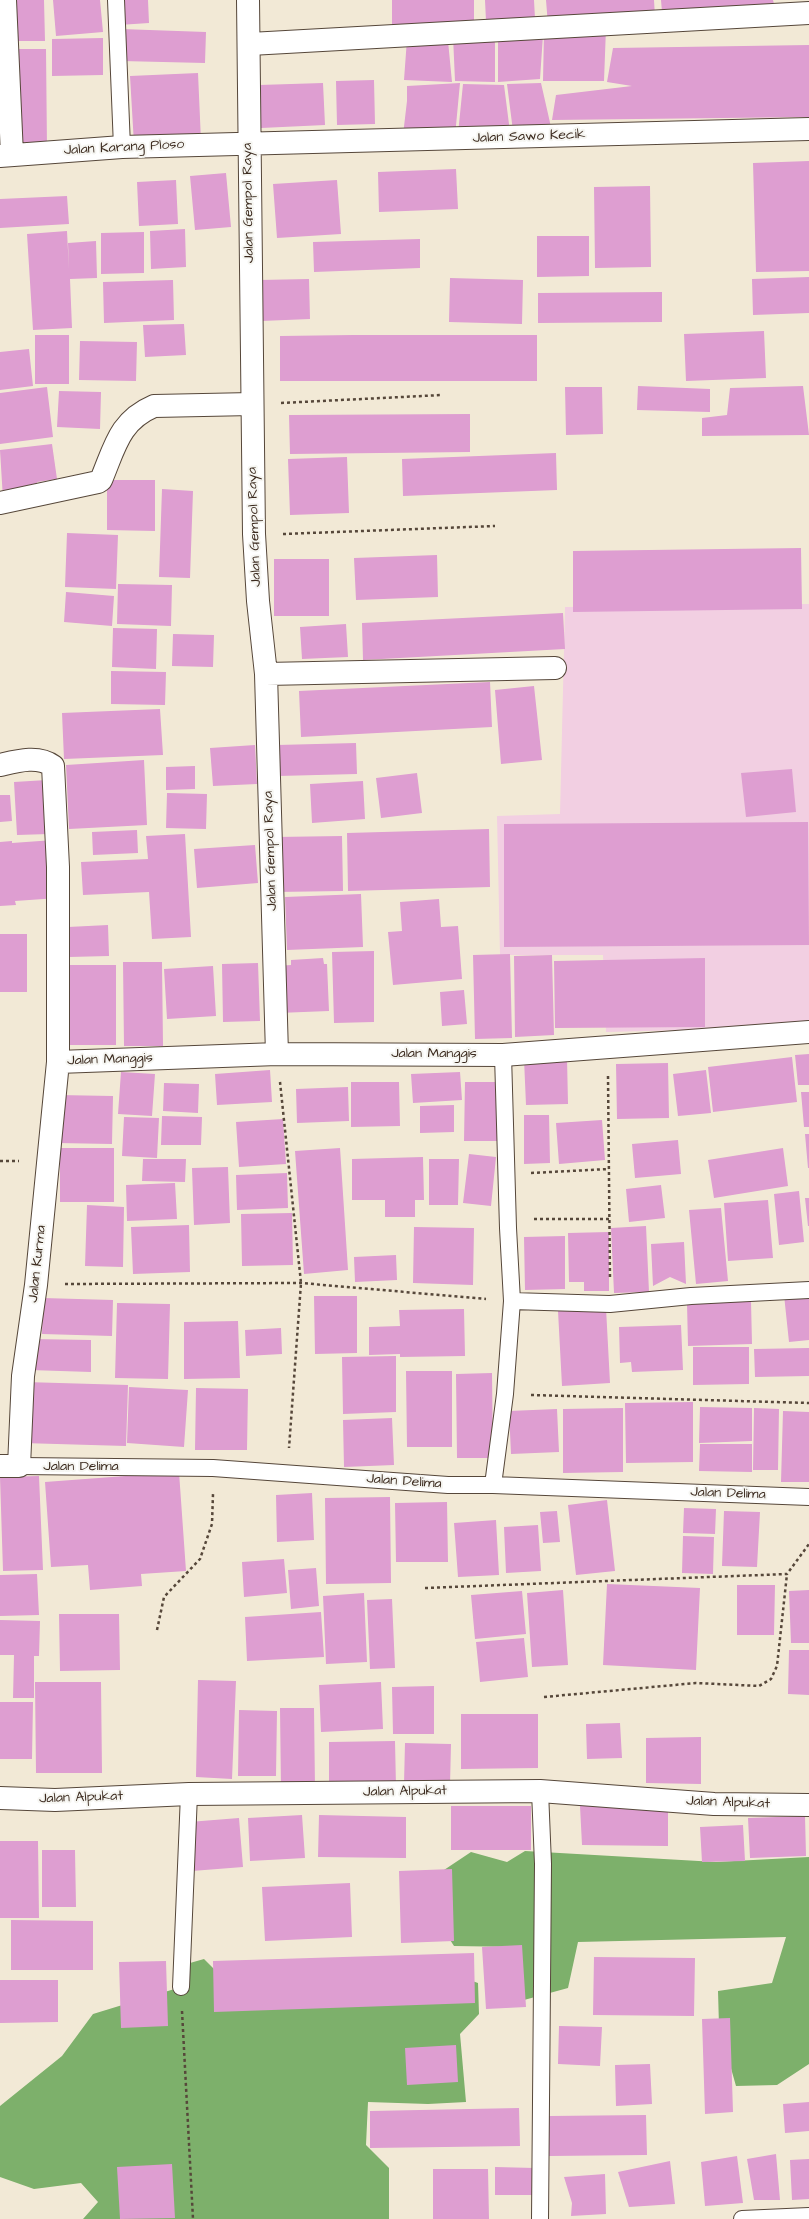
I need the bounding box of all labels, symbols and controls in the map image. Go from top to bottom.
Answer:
street label: Jalan Sawo Kecik [472,127,586,147]
street label: Jalan Karang Ploso [63,136,185,160]
street label: Jalan Gempol Raya [240,143,258,263]
street label: Jalan Gempol Raya [245,467,265,587]
street label: Jalan Gempol Raya [261,791,281,911]
street label: Jalan Manggis [391,1046,477,1062]
street label: Jalan Manggis [67,1050,153,1070]
street label: Jalan Kurma [26,1224,50,1304]
street label: Jalan Delima [43,1459,119,1475]
street label: Jalan Delima [366,1471,442,1493]
street label: Jalan Delima [690,1484,766,1504]
street label: Jalan Alpukat [363,1783,447,1801]
street label: Jalan Alpukat [39,1788,123,1808]
street label: Jalan Alpukat [686,1793,770,1813]

